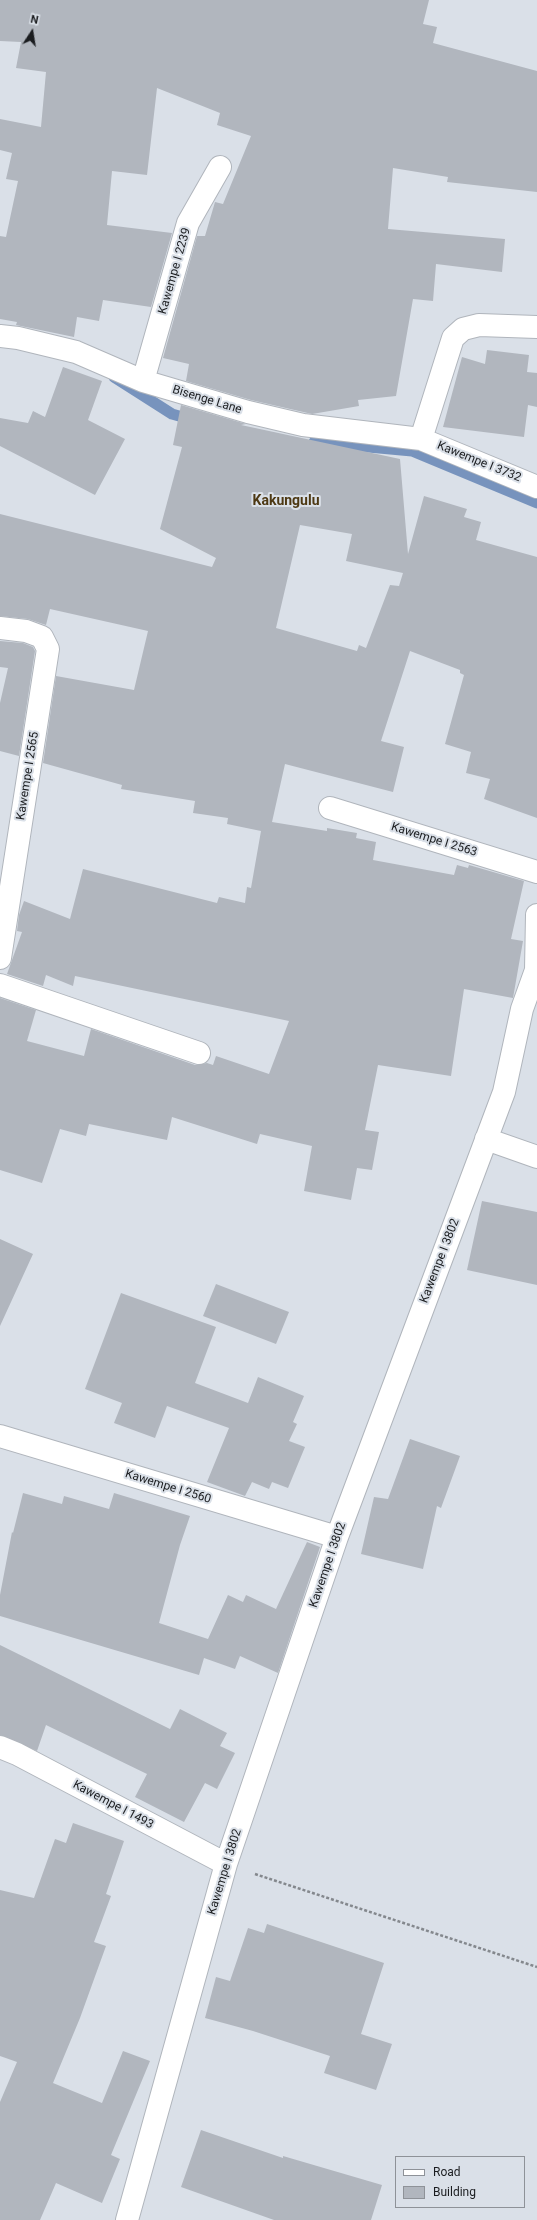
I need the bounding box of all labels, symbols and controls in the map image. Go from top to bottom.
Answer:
north arrow [12,12,52,52]
text: N [29,13,40,27]
street label: Kawempe I 2239 [156,226,194,316]
street label: Bisenge Lane [171,383,243,417]
street label: Kawempe I 3732 [435,439,523,485]
district label: Kakungulu [253,493,319,509]
street label: Kawempe I 2565 [14,731,42,821]
street label: Kawempe I 2563 [389,820,479,860]
street label: Kawempe I 3802 [417,1217,463,1305]
street label: Kawempe I 2560 [123,1467,213,1507]
street label: Kawempe I 3802 [307,1520,349,1610]
street label: Kawempe I 1493 [70,1778,156,1832]
street label: Kawempe I 3802 [205,1827,245,1917]
legend [395,2156,525,2208]
text: Road [433,2165,461,2179]
text: Building [433,2185,476,2199]

